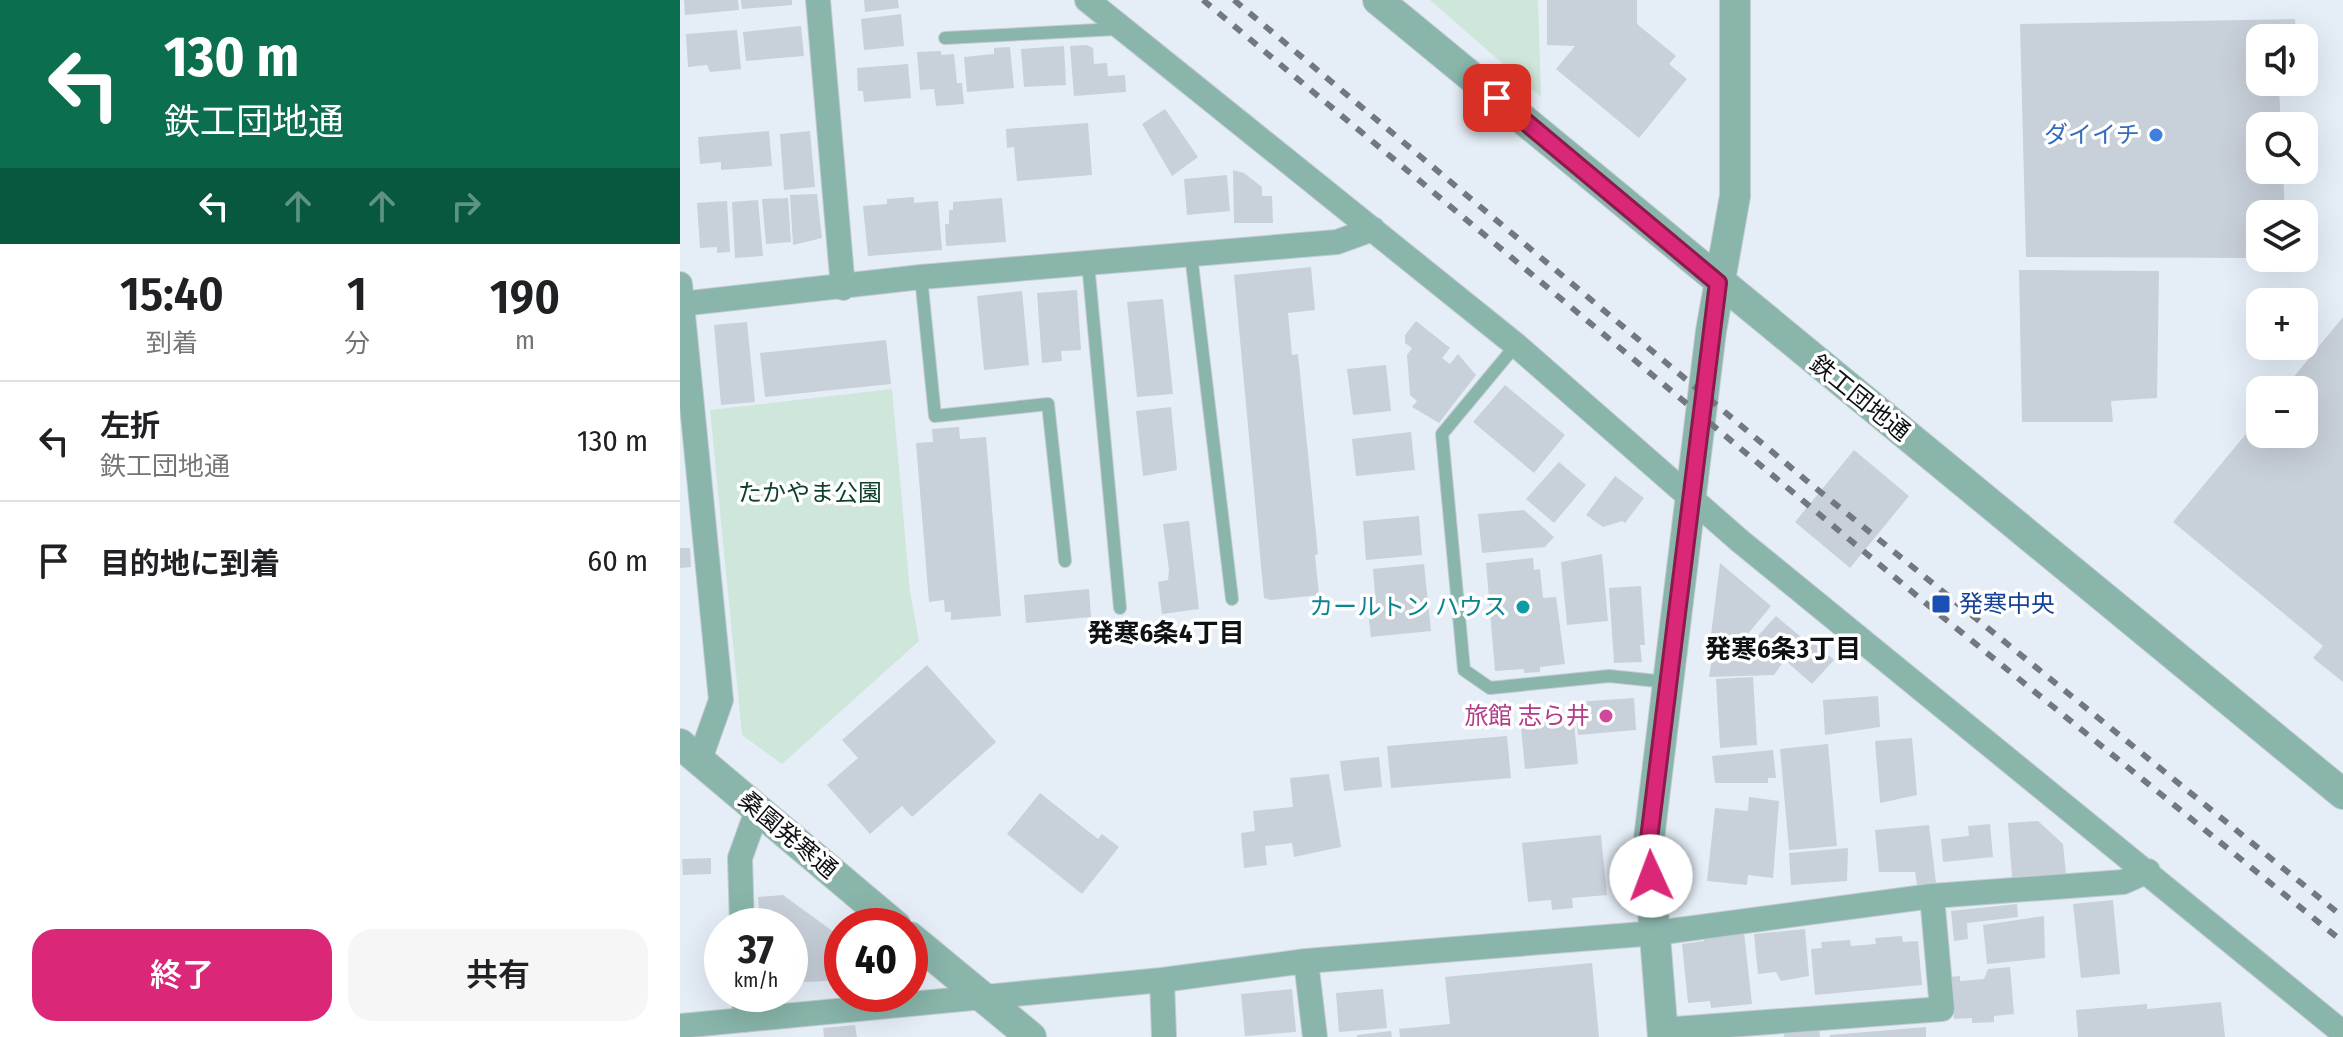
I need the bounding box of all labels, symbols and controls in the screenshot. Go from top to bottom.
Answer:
text: 130 m [164,24,299,91]
map controls [2246,24,2318,448]
button: sound [2246,24,2318,96]
icon: left [32,32,136,136]
pin [1463,64,1531,132]
icon: arrive [1475,76,1519,120]
text: 鉄工団地通 [164,100,344,144]
button: search [2246,112,2318,184]
place label: ダイイチ [2044,121,2140,149]
marker: ダイイチ [2147,126,2165,144]
icon: left [192,184,236,228]
icon: ahead [276,184,320,228]
icon: ahead [360,184,404,228]
icon: right [444,184,488,228]
button: layers [2246,200,2318,272]
text: 15:40 [120,265,224,323]
text: 1 [347,265,367,323]
text: 190 [490,268,560,326]
button: + [2246,288,2318,360]
text: m [515,325,535,356]
text: 到着 [146,328,198,359]
text: 分 [344,328,370,359]
street label: 鉄工団地通 [1805,349,1915,447]
button: − [2246,376,2318,448]
text: 左折 [100,408,160,444]
icon: left [32,419,76,463]
text: 130 m [577,423,648,459]
text: 鉄工団地通 [100,451,230,482]
park label: たかやま公園 [738,479,882,507]
icon: arrive [32,539,76,583]
text: 60 m [587,543,648,579]
text: 目的地に到着 [100,546,280,582]
place label: 発寒中央 [1959,590,2055,618]
place label: カールトン ハウス [1309,593,1507,621]
marker: 発寒中央 [1930,593,1952,615]
marker: カールトン ハウス [1514,598,1532,616]
district label: 発寒6条4丁目 [1088,618,1244,649]
district label: 発寒6条3丁目 [1705,634,1861,665]
place label: 旅館 志ら井 [1464,702,1590,730]
marker: 旅館 志ら井 [1597,707,1615,725]
street label: 桑園発寒通 [733,786,843,884]
position arrow [1609,834,1693,918]
speed limit sign: 40 [824,908,928,1012]
text: 37 [738,926,774,974]
button: 終了 [32,929,332,1021]
button: 共有 [348,929,648,1021]
text: km/h [734,968,778,992]

